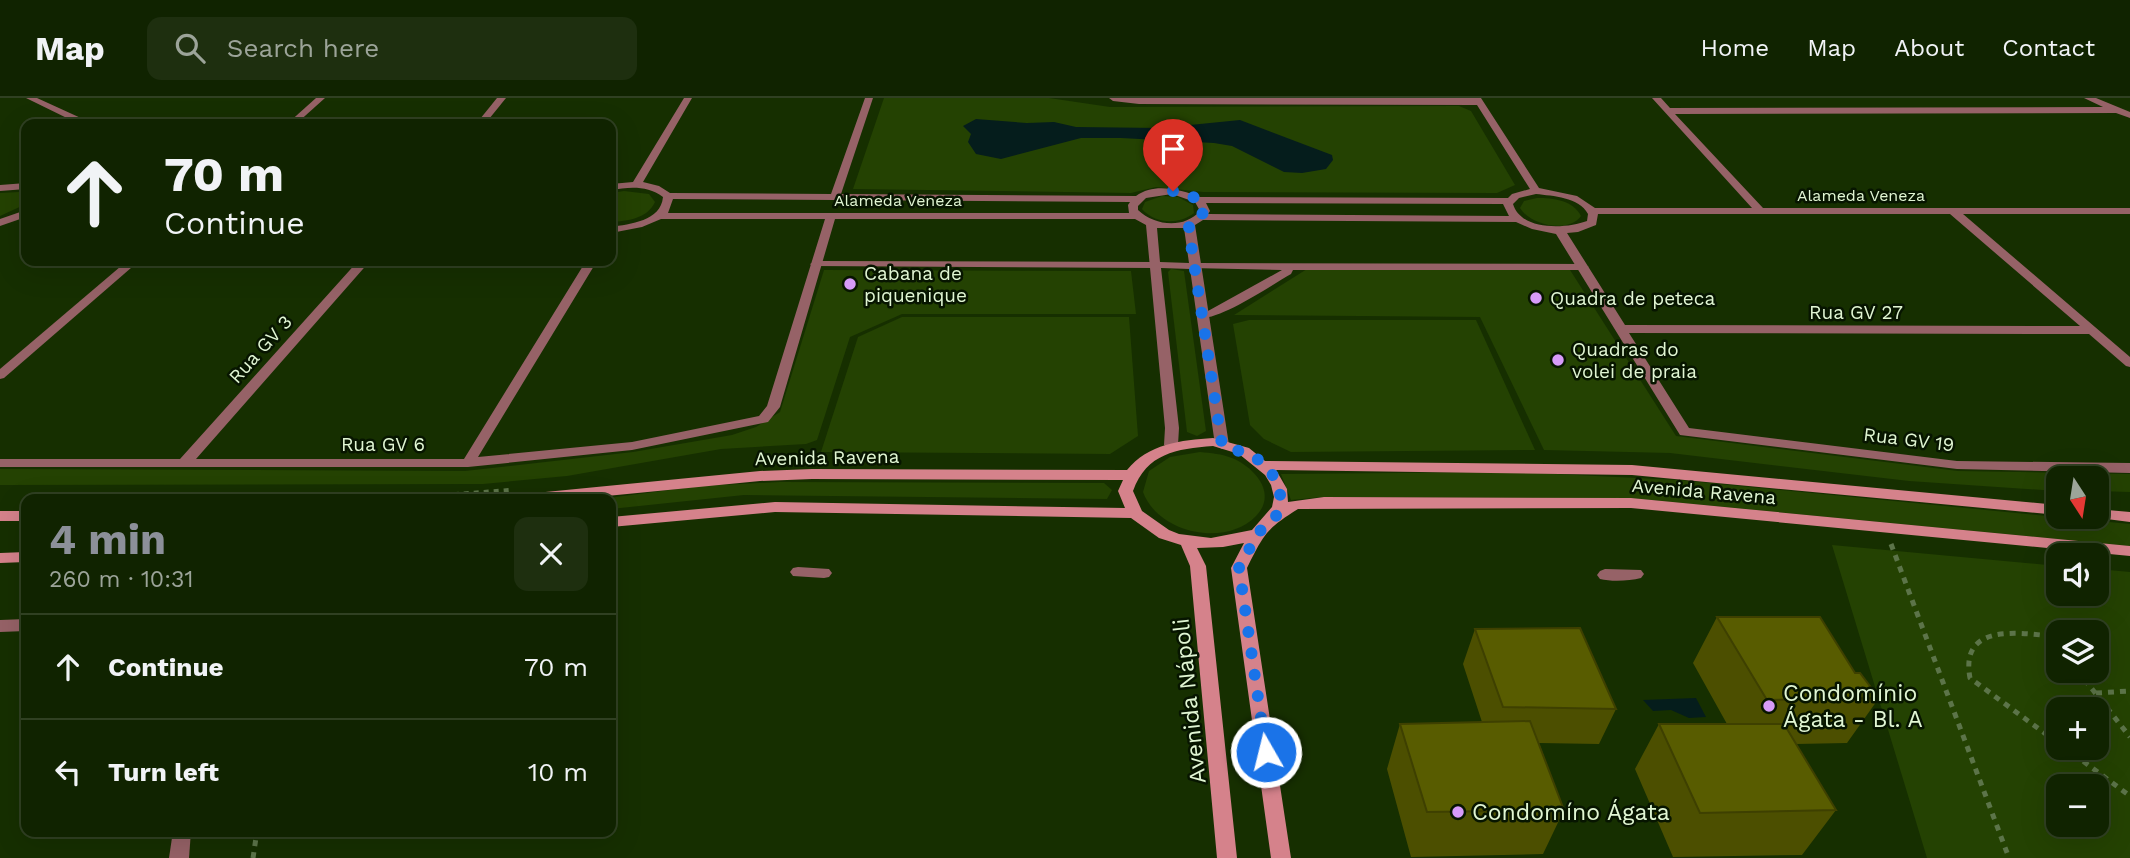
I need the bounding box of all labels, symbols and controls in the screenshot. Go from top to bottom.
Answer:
search box [147,17,637,80]
text: Map [35,29,105,68]
icon: search [171,29,209,67]
text: Search here [227,33,379,63]
text: Home [1701,34,1769,62]
text: Map [1807,34,1856,62]
text: About [1894,34,1964,62]
text: Contact [2002,34,2095,62]
pin [1143,119,1203,191]
icon: arrive [1154,130,1192,168]
text: 70 m [164,145,284,203]
icon: ahead [49,147,140,238]
street label: Alameda Veneza [1797,186,1925,205]
street label: Alameda Veneza [834,191,962,210]
text: Continue [164,204,305,242]
place label: Cabana de piquenique [864,262,967,307]
marker: Cabana de piquenique [842,276,858,292]
place label: Quadra de peteca [1550,287,1715,310]
marker: Quadra de peteca [1528,290,1544,306]
street label: Rua GV 27 [1809,301,1903,324]
street label: Rua GV 3 [224,311,297,388]
place label: Quadras do volei de praia [1572,338,1697,383]
marker: Quadras do volei de praia [1550,352,1566,368]
street label: Rua GV 19 [1862,423,1956,456]
street label: Rua GV 6 [341,433,425,456]
street label: Avenida Ravena [754,445,900,470]
north arrow [2046,466,2109,528]
map controls [2046,466,2109,837]
street label: Avenida Ravena [1631,474,1777,509]
text: 4 min [49,515,166,564]
button: close [514,517,588,591]
button: sound [2046,543,2109,606]
text: 260 m · 10:31 [49,566,193,593]
street label: Avenida Nápoli [1167,617,1212,785]
button: layers [2046,620,2109,683]
icon: ahead [49,648,87,686]
text: Continue [108,652,224,682]
text: 70 m [524,652,588,682]
place label: Condomínio Ágata - Bl. A [1783,680,1923,733]
button: + [2046,697,2109,760]
marker: Condomínio Ágata - Bl. A [1761,698,1777,714]
position arrow [1229,715,1303,789]
icon: left [49,753,87,791]
text: Turn left [108,757,219,787]
text: 10 m [528,757,588,787]
button: − [2046,774,2109,837]
place label: Condomíno Ágata [1472,799,1670,826]
marker: Condomíno Ágata [1450,804,1466,820]

